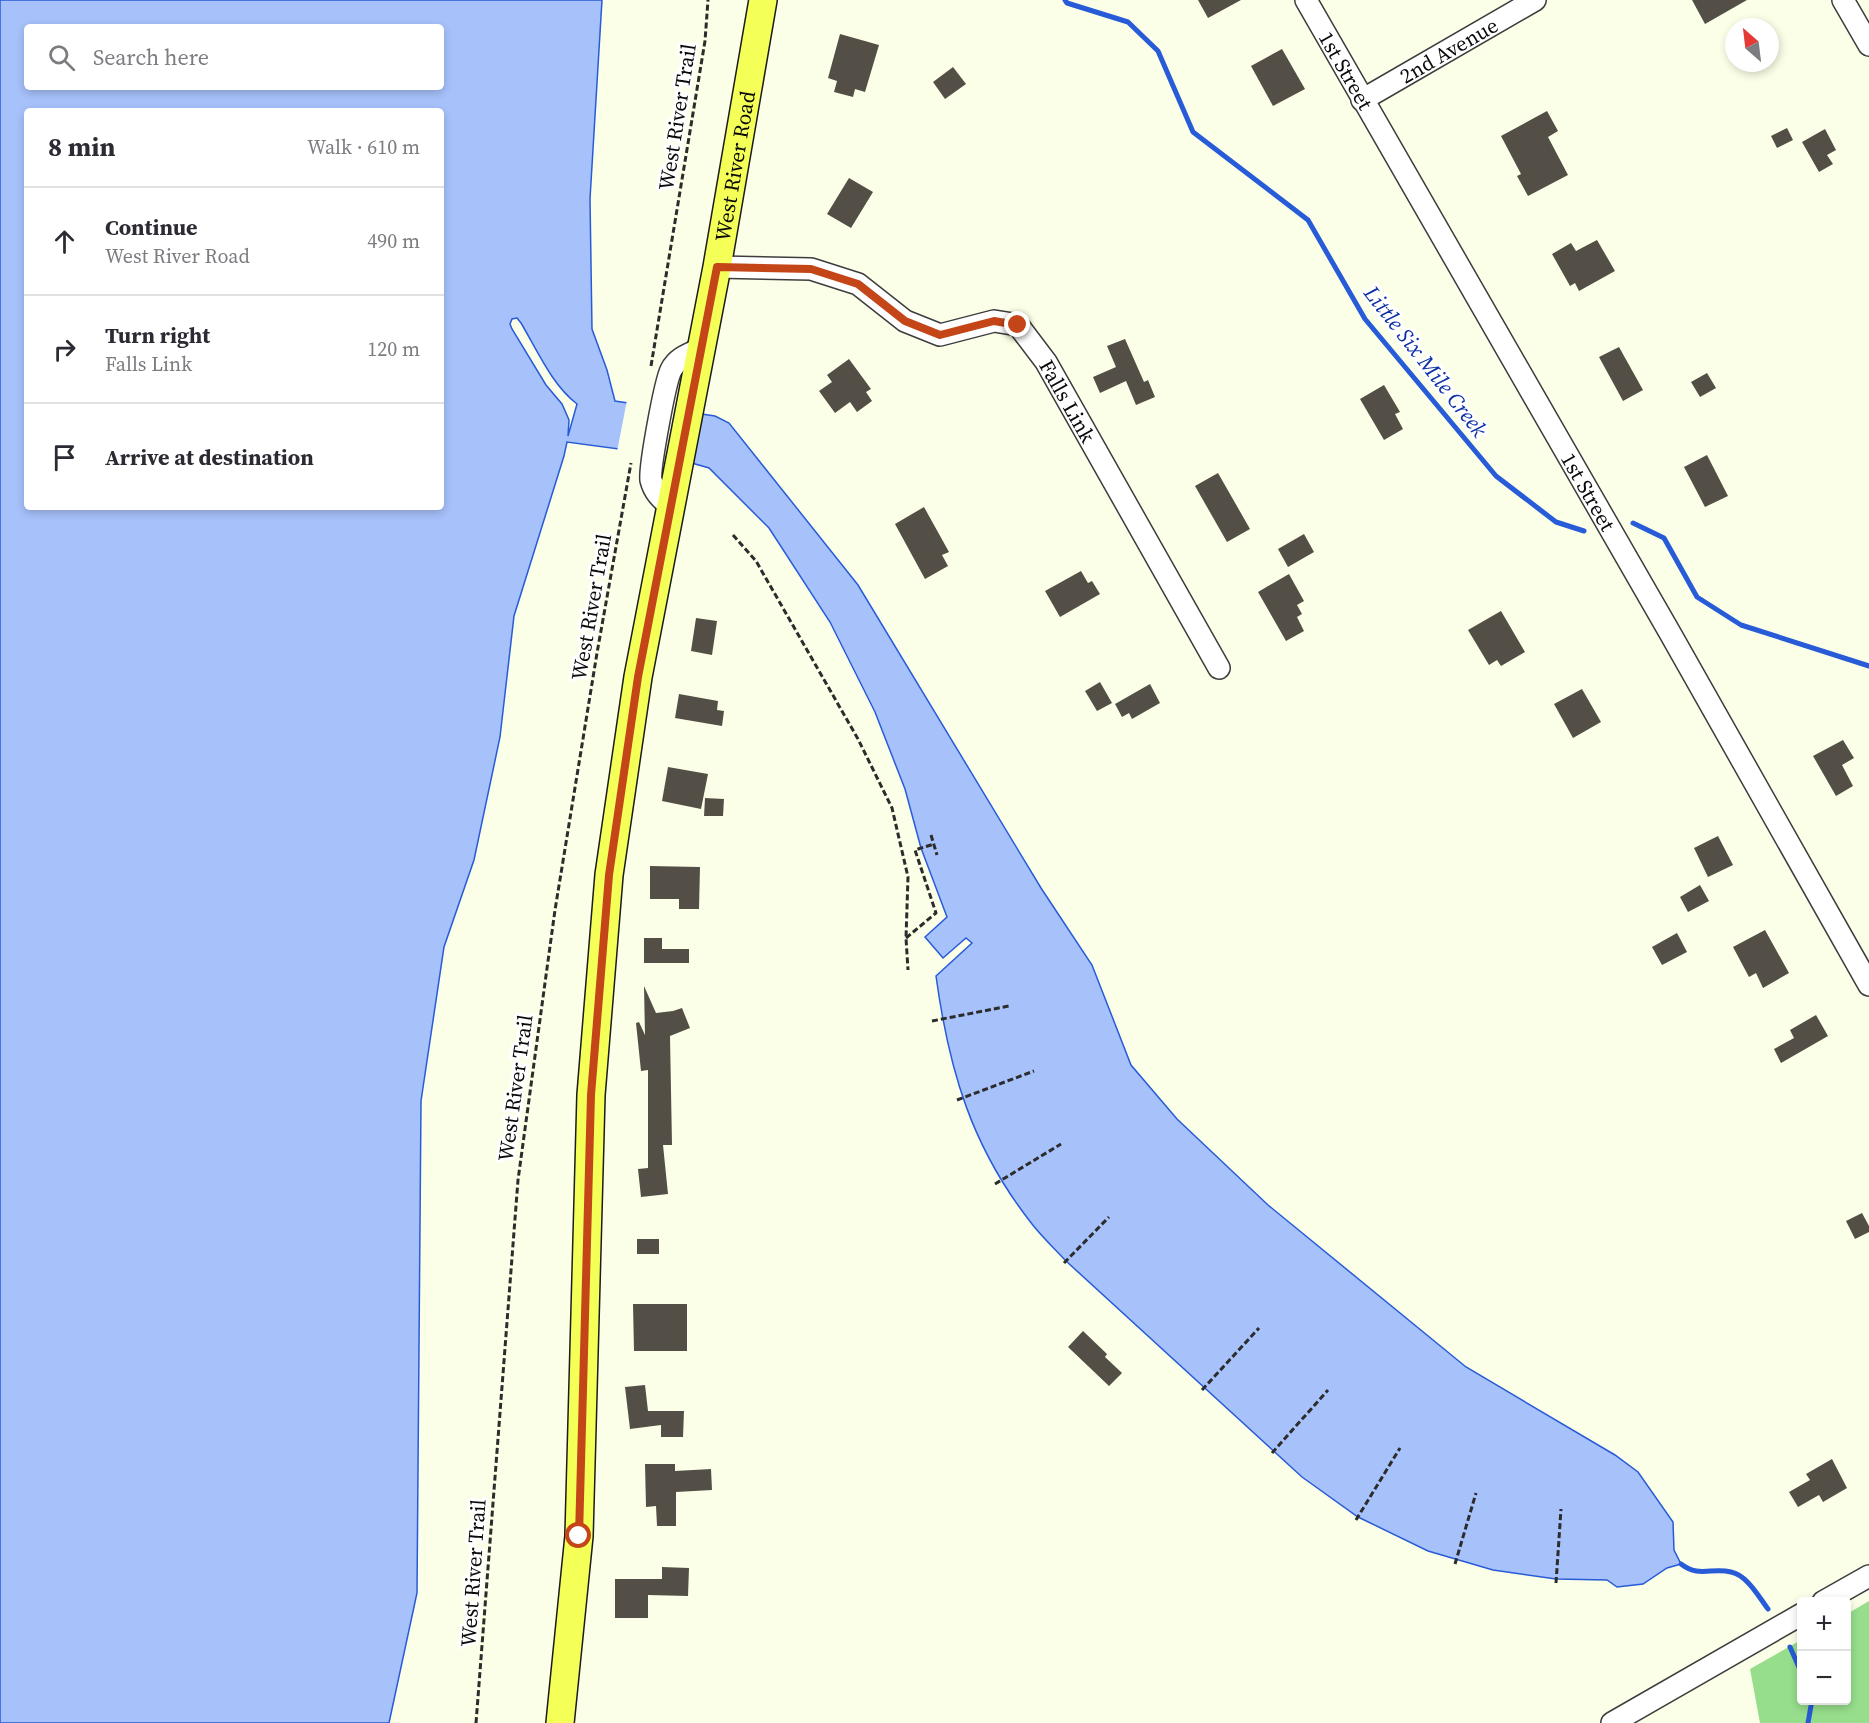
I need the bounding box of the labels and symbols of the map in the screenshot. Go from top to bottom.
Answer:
street label: 2nd Avenue [1394,10,1503,90]
north arrow [1725,18,1779,72]
street label: 1st Street [1312,26,1380,115]
street label: West River Trail [651,42,703,192]
street label: West River Road [707,88,762,243]
water label: Little Six Mile Creek [1357,278,1495,443]
route end [1004,311,1030,337]
street label: Falls Link [1033,354,1103,448]
street label: 1st Street [1555,447,1623,536]
street label: West River Trail [564,532,618,682]
street label: West River Trail [490,1013,540,1163]
street label: West River Trail [453,1498,493,1648]
route start [565,1522,591,1548]

